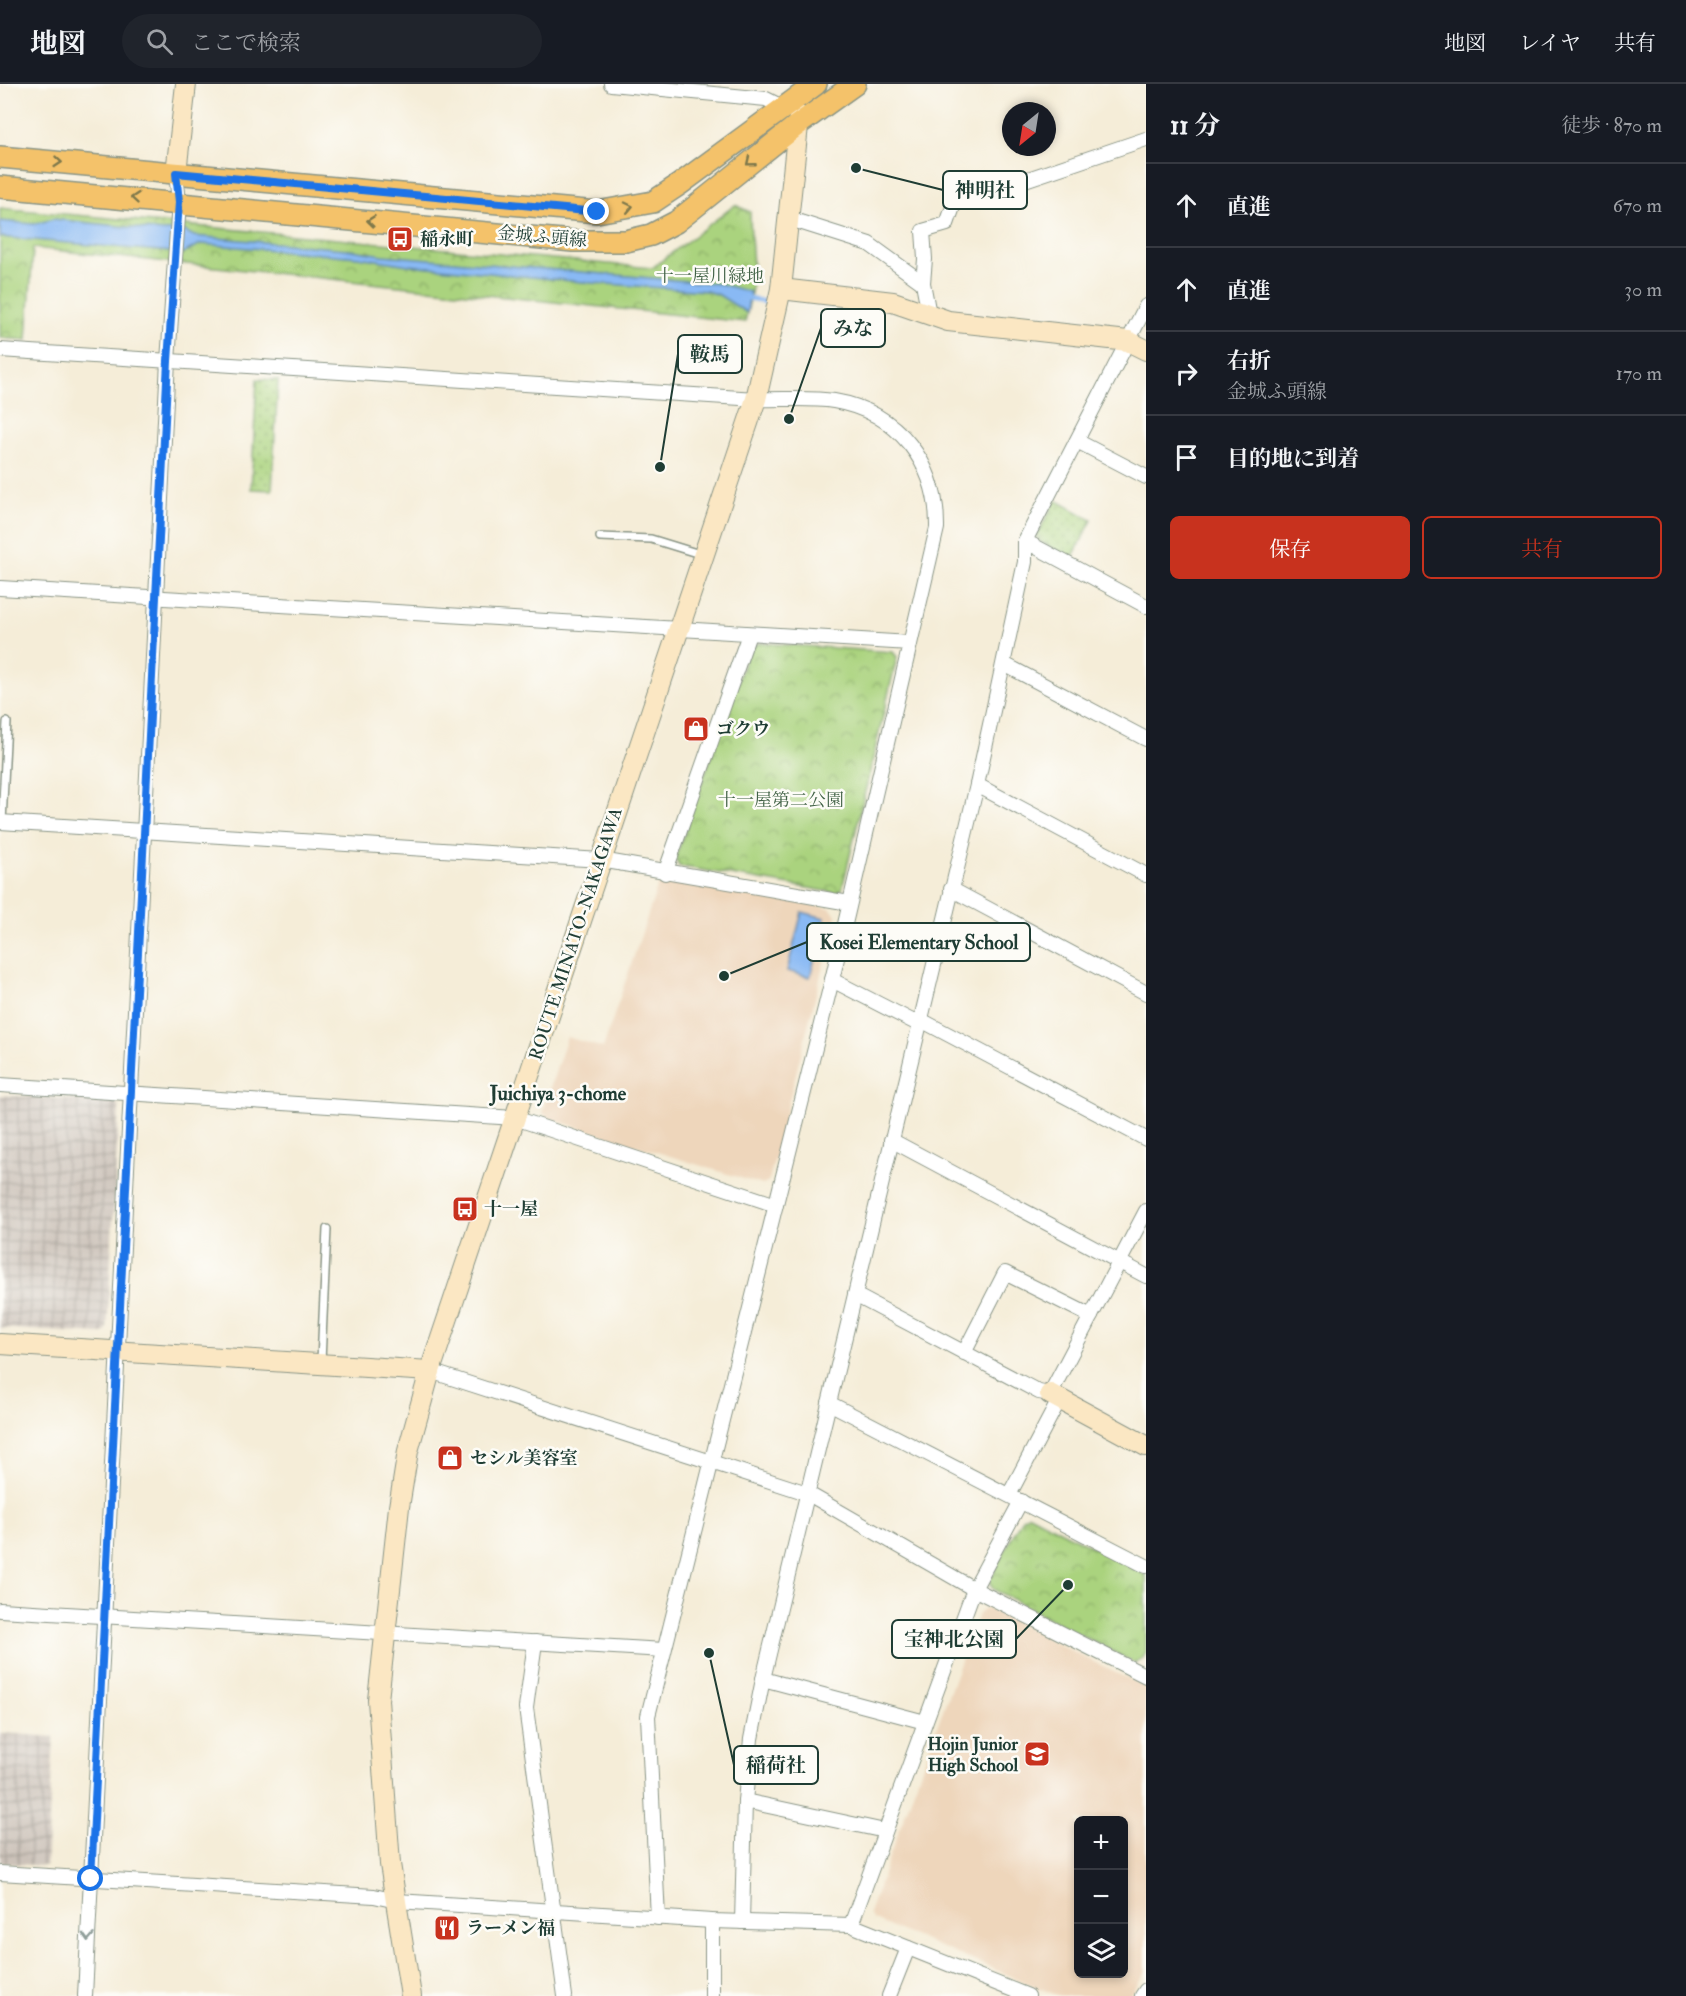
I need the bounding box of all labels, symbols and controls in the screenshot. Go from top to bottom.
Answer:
search box [122,14,542,68]
icon: search [143,25,176,58]
text: 地図 [30,27,86,62]
text: ここで検索 [191,29,301,57]
text: 地図 [1444,30,1486,57]
text: レイヤ [1519,30,1581,57]
text: 共有 [1614,30,1656,57]
north arrow [1002,102,1056,156]
text: 11 分 [1170,110,1220,142]
text: 徒歩 · 870 m [1561,113,1662,138]
one-way arrow [746,155,757,166]
one-way arrow [54,156,63,169]
callout: 神明社 [943,171,1027,209]
text: 神明社 [955,178,1015,203]
icon: ahead [1170,189,1203,222]
one-way arrow [131,192,140,205]
text: 直進 [1227,193,1271,221]
text: 670 m [1613,193,1662,218]
route end [583,198,609,224]
one-way arrow [623,202,633,215]
one-way arrow [367,215,376,228]
street label: 金城ふ頭線 [496,222,588,252]
bus stop icon: 稲永町 [385,224,415,254]
place label: 稲永町 [420,228,474,251]
park label: 十一屋川緑地 [656,265,764,288]
icon: ahead [1170,273,1203,306]
text: 直進 [1227,277,1271,305]
text: 30 m [1624,277,1662,302]
callout: みな [821,309,885,347]
text: みな [833,316,873,341]
callout: 鞍馬 [678,335,742,373]
text: 鞍馬 [690,342,730,367]
text: 右折 [1227,347,1271,375]
icon: right [1170,357,1203,390]
text: 170 m [1616,361,1662,386]
text: 金城ふ頭線 [1227,379,1327,404]
icon: arrive [1170,441,1203,474]
text: 目的地に到着 [1227,445,1359,473]
button: 保存 [1170,516,1410,579]
button: 共有 [1422,516,1662,579]
shop icon: ゴクウ [681,714,711,744]
place label: ゴクウ [716,718,770,741]
park label: 十一屋第二公園 [718,789,844,812]
street label: ROUTE MINATO-NAKAGAWA [524,804,628,1063]
callout: Kosei Elementary School [807,923,1030,961]
text: Kosei Elementary School [820,930,1019,956]
district label: Juichiya 3-chome [489,1081,627,1107]
bus stop icon: 十一屋 [450,1194,480,1224]
place label: 十一屋 [484,1198,538,1221]
shop icon: セシル美容室 [435,1443,465,1473]
place label: セシル美容室 [470,1447,578,1470]
callout: 宝神北公園 [892,1620,1016,1658]
text: 宝神北公園 [904,1627,1004,1652]
place label: Hojin Junior High School [927,1733,1018,1777]
school or university icon: Hojin Junior High School [1022,1739,1052,1769]
callout: 稲荷社 [734,1746,818,1784]
text: 稲荷社 [746,1753,806,1778]
map controls [1074,1816,1128,1978]
button: + [1074,1816,1128,1870]
route start [77,1865,103,1891]
button: − [1074,1870,1128,1924]
restaurant icon: ラーメン福 [432,1913,462,1943]
place label: ラーメン福 [466,1917,555,1940]
button: layers [1074,1924,1128,1978]
one-way arrow [82,1933,95,1942]

